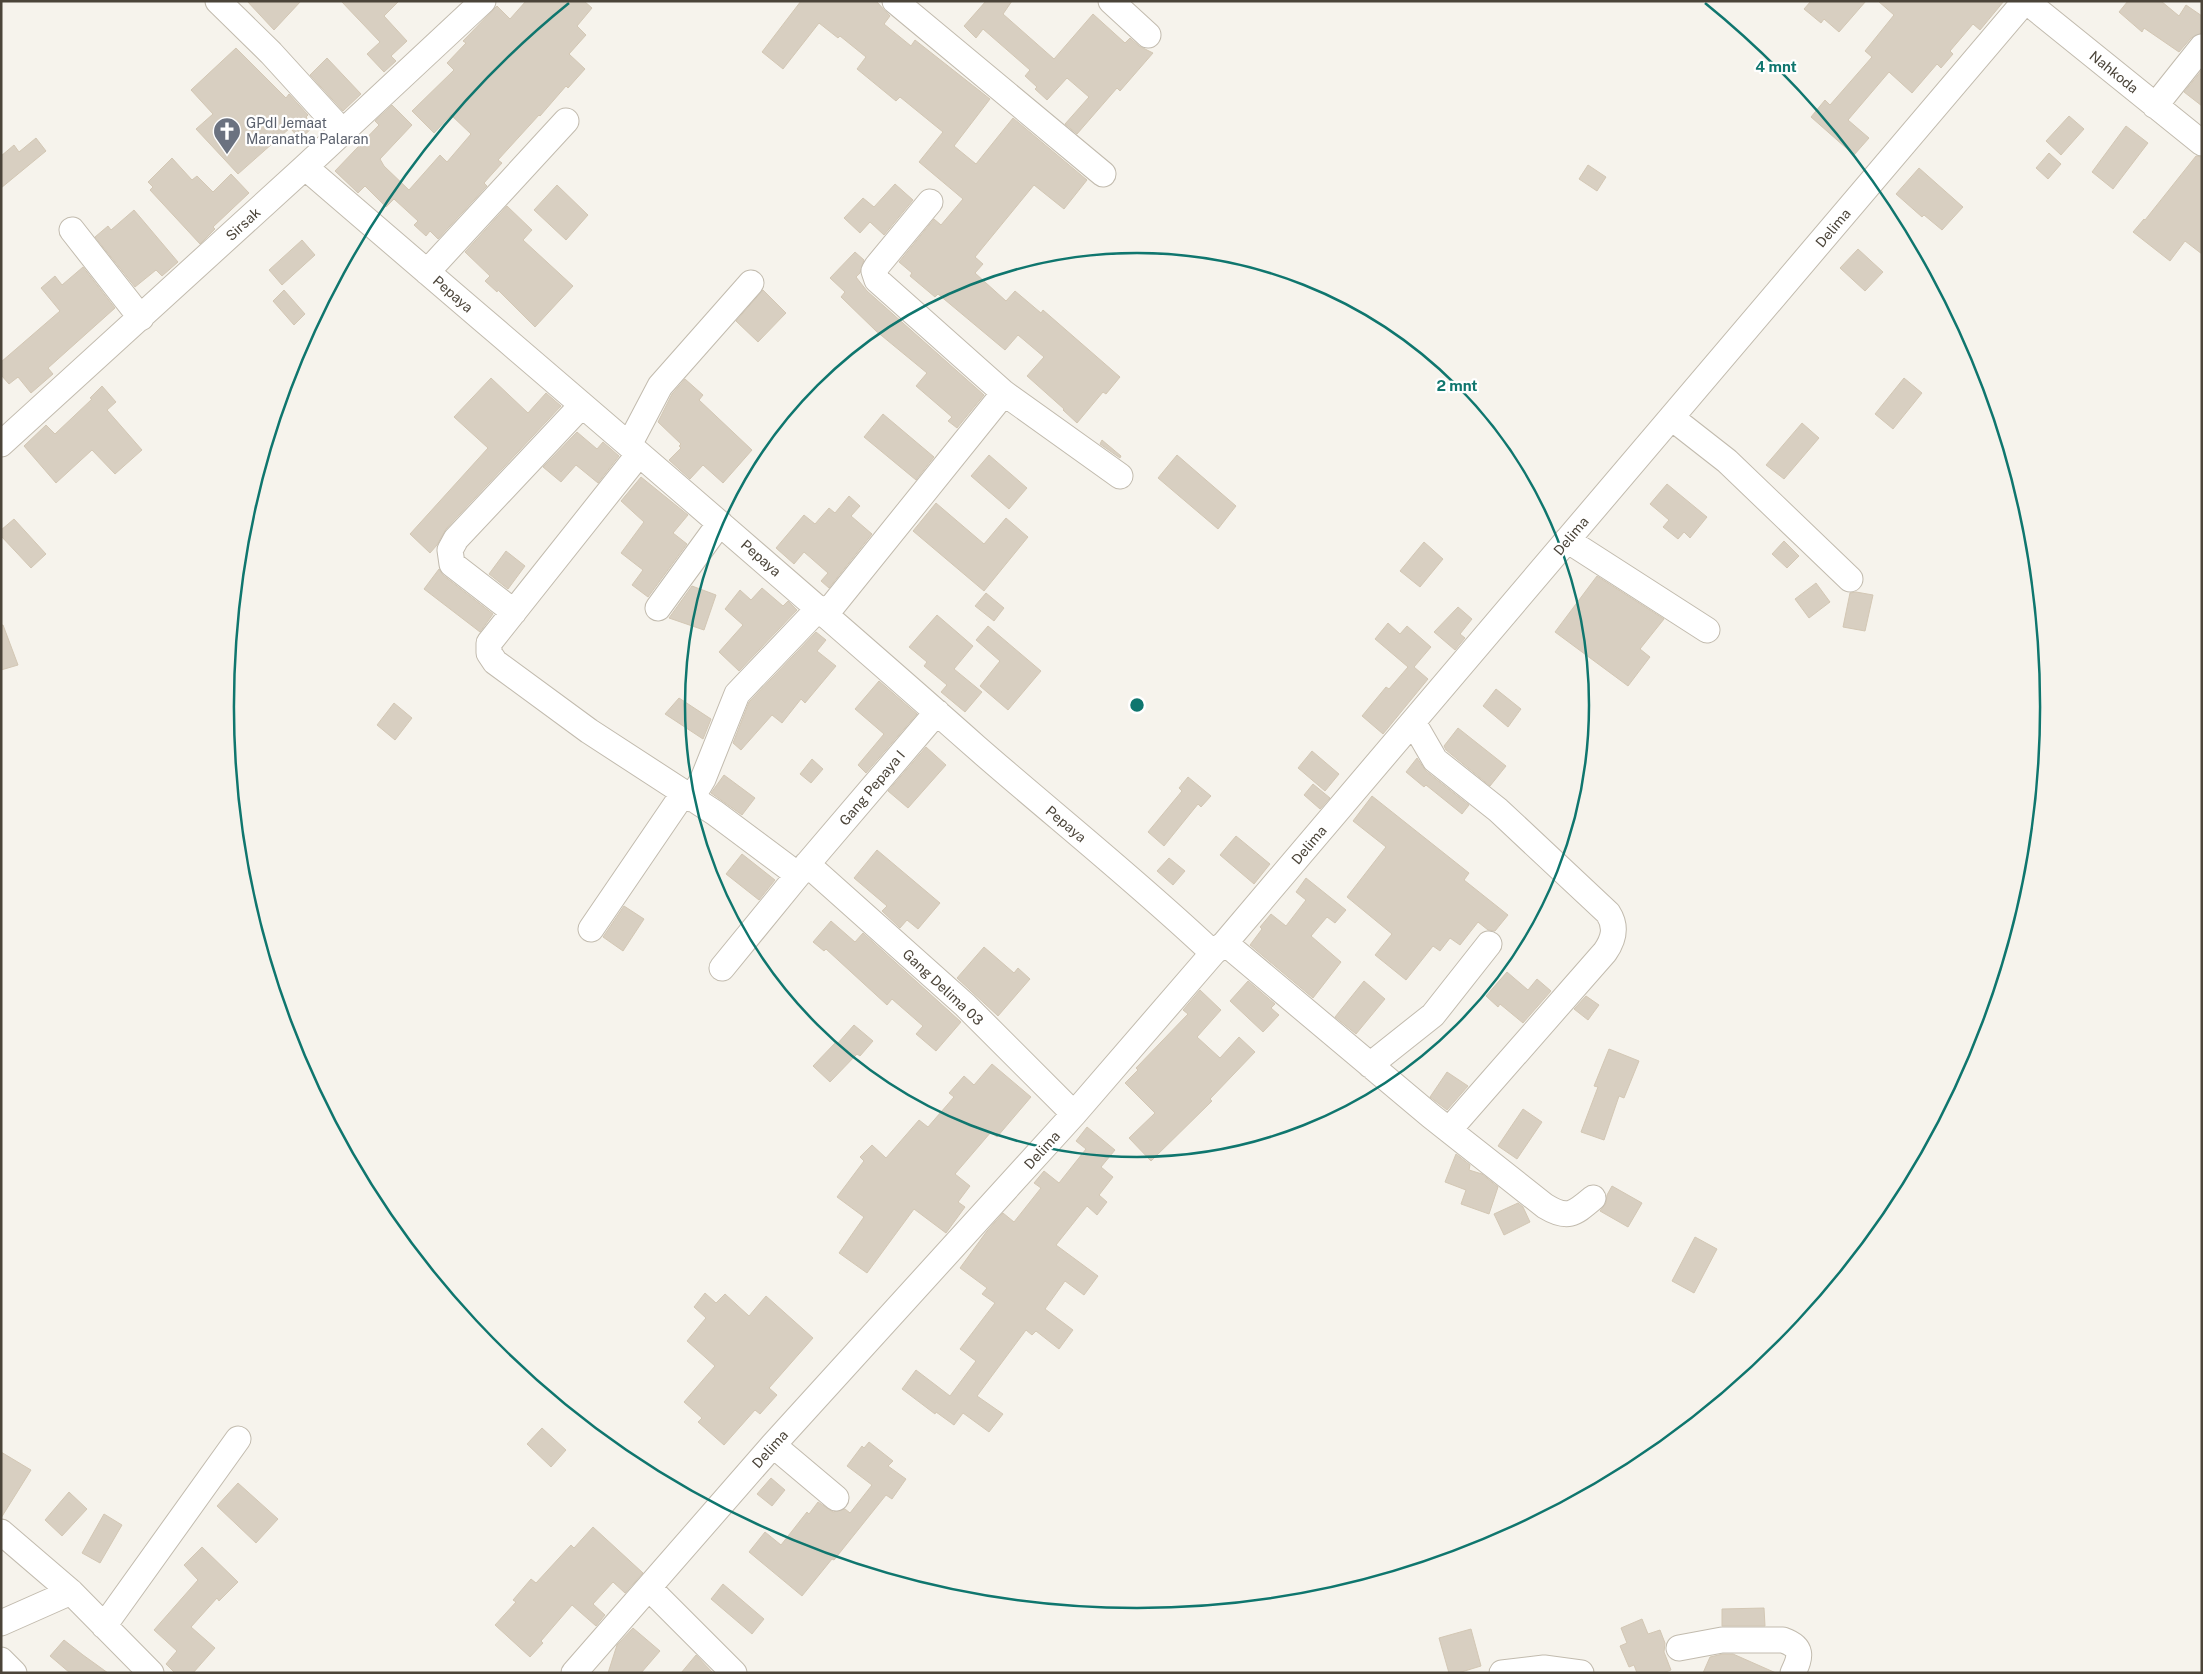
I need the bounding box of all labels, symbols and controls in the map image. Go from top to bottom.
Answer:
street label: Nahkoda [2086,48,2142,96]
text: 4 mnt [1755,58,1797,75]
place label: GPdI Jemaat Maranatha Palaran [246,115,369,147]
church icon: GPdI Jemaat Maranatha Palaran [212,116,242,155]
street label: Sirsak [223,204,264,244]
street label: Delima [1812,206,1854,250]
street label: Pepaya [430,272,476,316]
text: 2 mnt [1436,377,1478,394]
street label: Delima [1550,514,1592,558]
street label: Pepaya [738,536,784,580]
centre of rings [1128,696,1146,714]
street label: Gang Pepaya I [836,747,908,829]
street label: Pepaya [1043,803,1089,845]
street label: Delima [1288,823,1330,867]
street label: Gang Delima 03 [899,946,987,1028]
street label: Delima [1021,1128,1063,1172]
street label: Delima [749,1427,791,1471]

